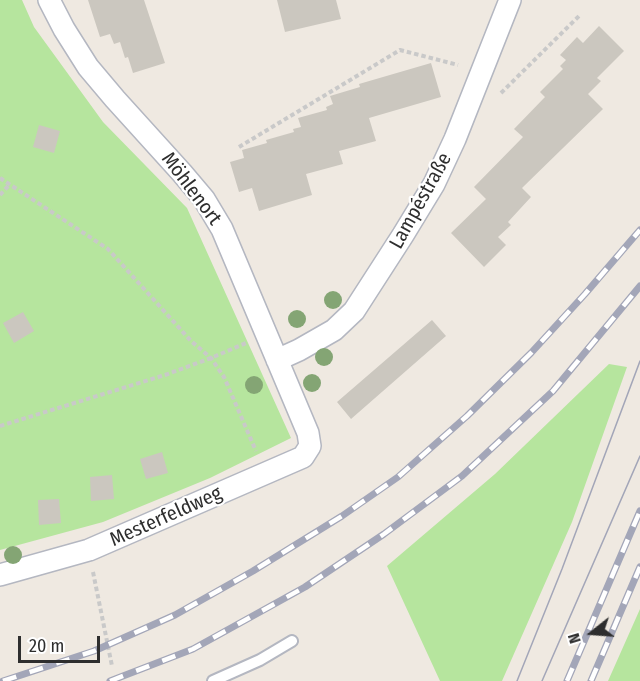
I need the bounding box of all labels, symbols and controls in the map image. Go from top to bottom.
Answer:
street label: Möhlenort [156,148,226,230]
street label: Lampéstraße [385,149,457,253]
street label: Mesterfeldweg [106,482,226,552]
north arrow [562,603,622,663]
scale bar [21,624,104,662]
text: N [564,631,585,646]
text: 20 m [29,635,64,657]

